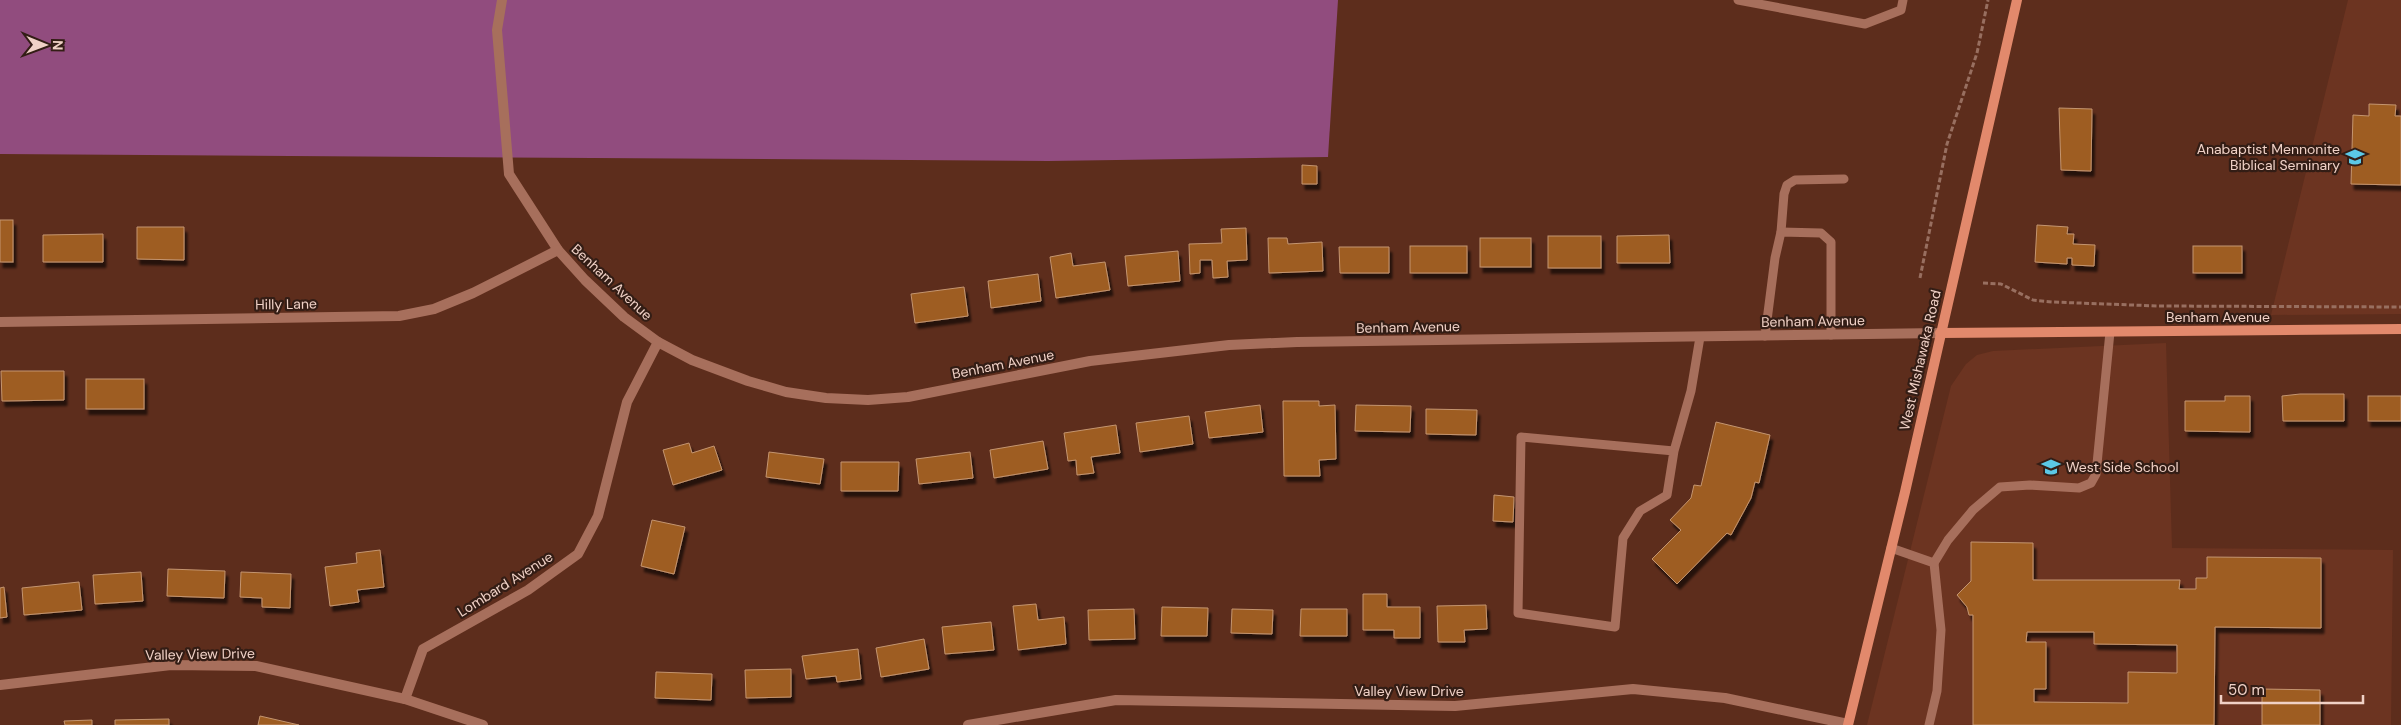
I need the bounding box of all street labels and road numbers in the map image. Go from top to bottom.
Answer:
street label: Benham Avenue [568,240,656,324]
street label: West Mishawaka Road [1895,288,1945,432]
street label: Hilly Lane [255,294,317,314]
street label: Benham Avenue [2166,308,2270,326]
street label: Benham Avenue [1761,311,1865,331]
street label: Benham Avenue [1356,317,1460,337]
street label: Benham Avenue [950,345,1056,383]
street label: Lombard Avenue [454,547,556,621]
street label: Valley View Drive [145,644,255,664]
street label: Valley View Drive [1354,682,1464,700]

